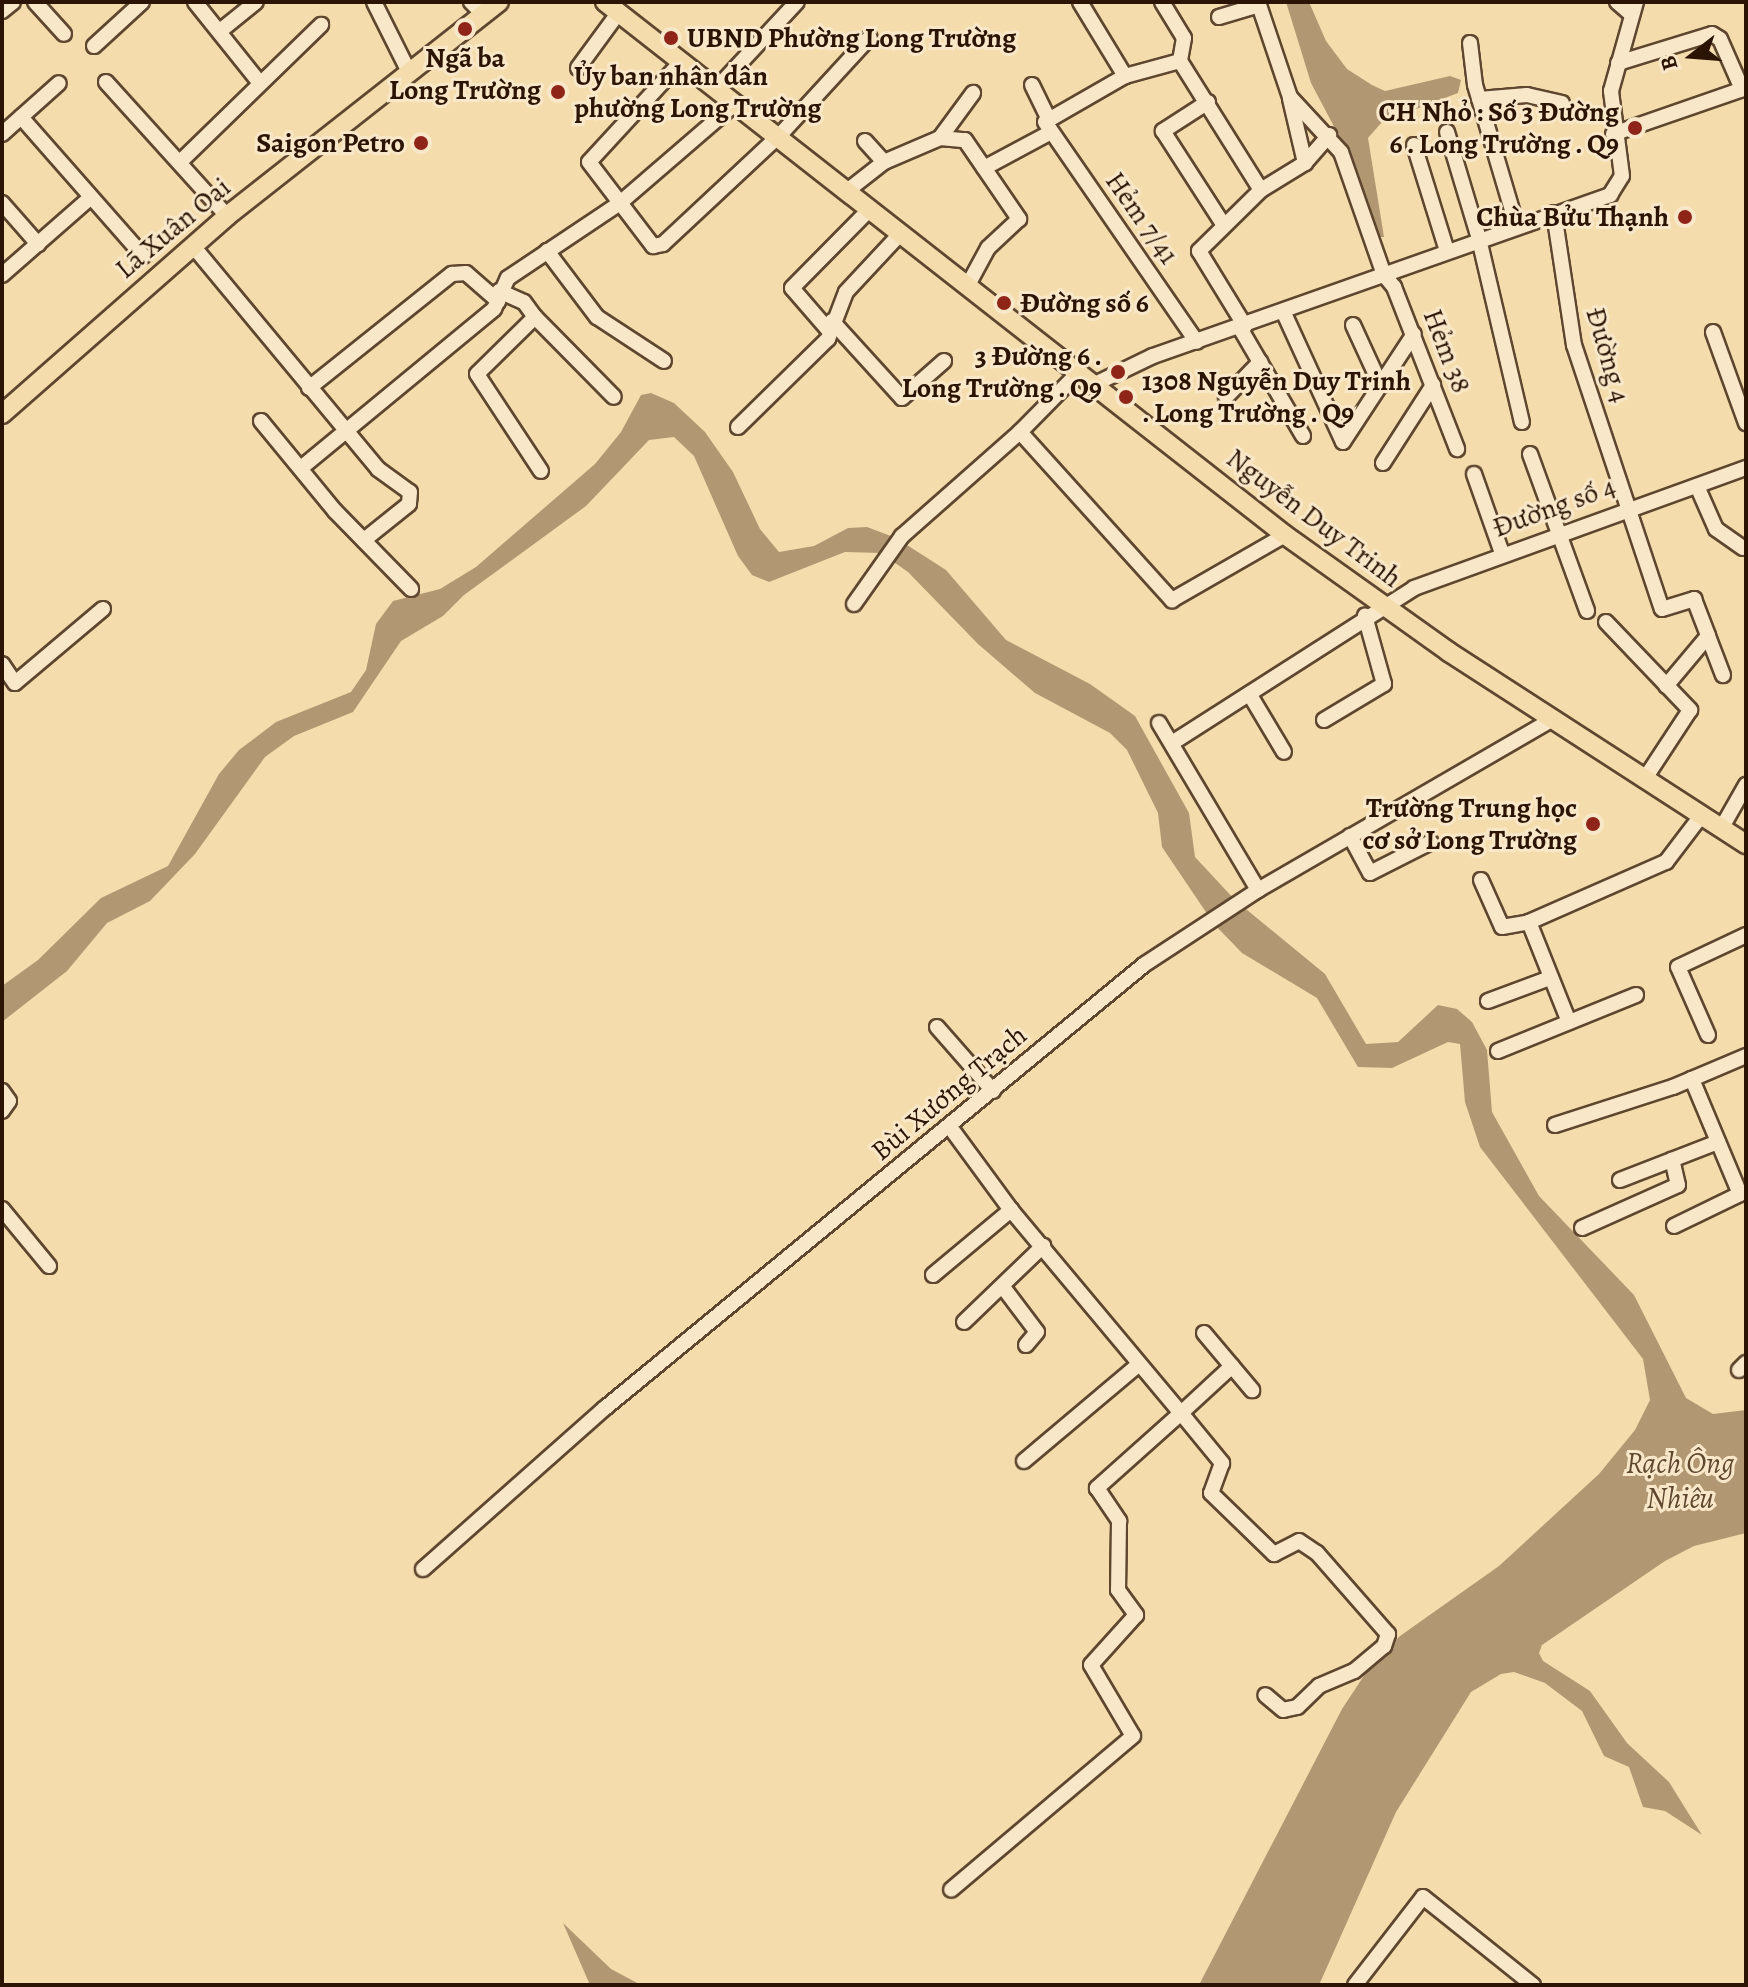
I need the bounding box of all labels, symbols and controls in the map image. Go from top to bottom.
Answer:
north arrow [1652,16,1732,96]
marker: Ngã ba Long Trường [456,20,474,38]
place label: UBND Phường Long Trường [687,21,1016,55]
marker: UBND Phường Long Trường [662,29,680,47]
place label: Ngã ba Long Trường [389,41,541,107]
text: B [1653,52,1685,74]
place label: Ủy ban nhân dân phường Long Trường [574,59,822,125]
marker: Ủy ban nhân dân phường Long Trường [549,83,567,101]
place label: CH Nhỏ : Số 3 Đường 6 . Long Trường . Q9 [1378,95,1619,161]
marker: CH Nhỏ : Số 3 Đường 6 . Long Trường . Q9 [1626,119,1644,137]
place label: Saigon Petro [256,126,405,160]
marker: Saigon Petro [412,134,430,152]
street label: Hẻm 7/41 [1098,165,1186,271]
street label: Lã Xuân Oai [109,170,237,286]
place label: Chùa Bửu Thạnh [1476,200,1669,234]
marker: Chùa Bửu Thạnh [1676,208,1694,226]
place label: Đường số 6 [1020,286,1149,320]
marker: Đường số 6 [995,294,1013,312]
street label: Hẻm 38 [1416,304,1478,398]
street label: Đường 4 [1578,304,1638,406]
place label: 3 Đường 6 . Long Trường . Q9 [901,339,1102,405]
marker: 3 Đường 6 . Long Trường . Q9 [1109,363,1127,381]
place label: 1308 Nguyễn Duy Trinh . Long Trường . Q9 [1142,364,1411,430]
marker: 1308 Nguyễn Duy Trinh . Long Trường . Q9 [1117,388,1135,406]
street label: Nguyễn Duy Trinh [1220,441,1408,595]
street label: Đường số 4 [1488,469,1620,545]
place label: Trường Trung học cơ sở Long Trường [1363,791,1577,857]
marker: Trường Trung học cơ sở Long Trường [1584,815,1602,833]
street label: Bùi Xương Trạch [864,1018,1034,1168]
water label: Rạch Ông Nhiêu [1626,1445,1734,1516]

